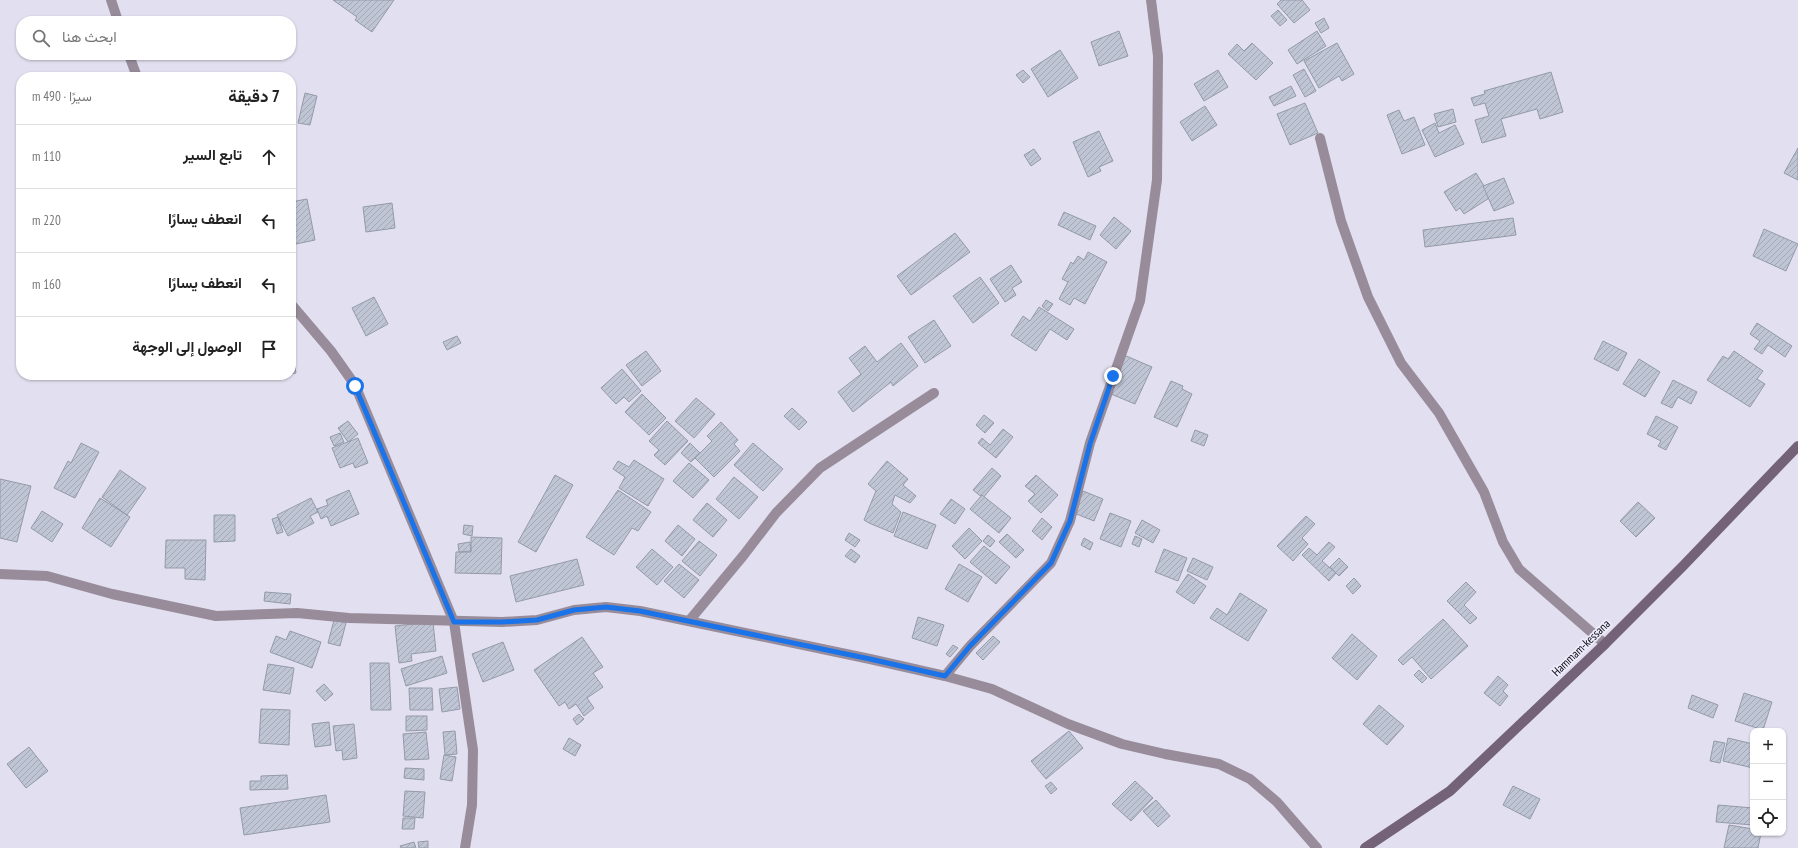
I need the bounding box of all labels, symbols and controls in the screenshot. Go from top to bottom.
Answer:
search box [16,16,296,60]
icon: search [30,27,52,49]
text: ابحث هنا [62,27,117,46]
text: 7 دقيقة [228,85,280,107]
text: سيرًا · 490 m [32,88,92,105]
text: تابع السير [183,145,242,164]
icon: ahead [258,146,280,168]
text: 110 m [32,148,61,165]
text: انعطف يسارًا [168,209,242,228]
icon: left [258,210,280,232]
text: 220 m [32,212,61,229]
text: انعطف يسارًا [168,273,242,292]
icon: left [258,274,280,296]
text: 160 m [32,276,61,293]
text: الوصول إلى الوجهة [132,337,242,356]
icon: arrive [258,338,280,360]
route end [1104,367,1122,385]
route start [346,377,364,395]
street label: Hammam-kessana [1548,616,1613,679]
map controls [1750,728,1786,836]
button: + [1750,728,1786,764]
button: − [1750,764,1786,800]
button: locate [1750,800,1786,836]

